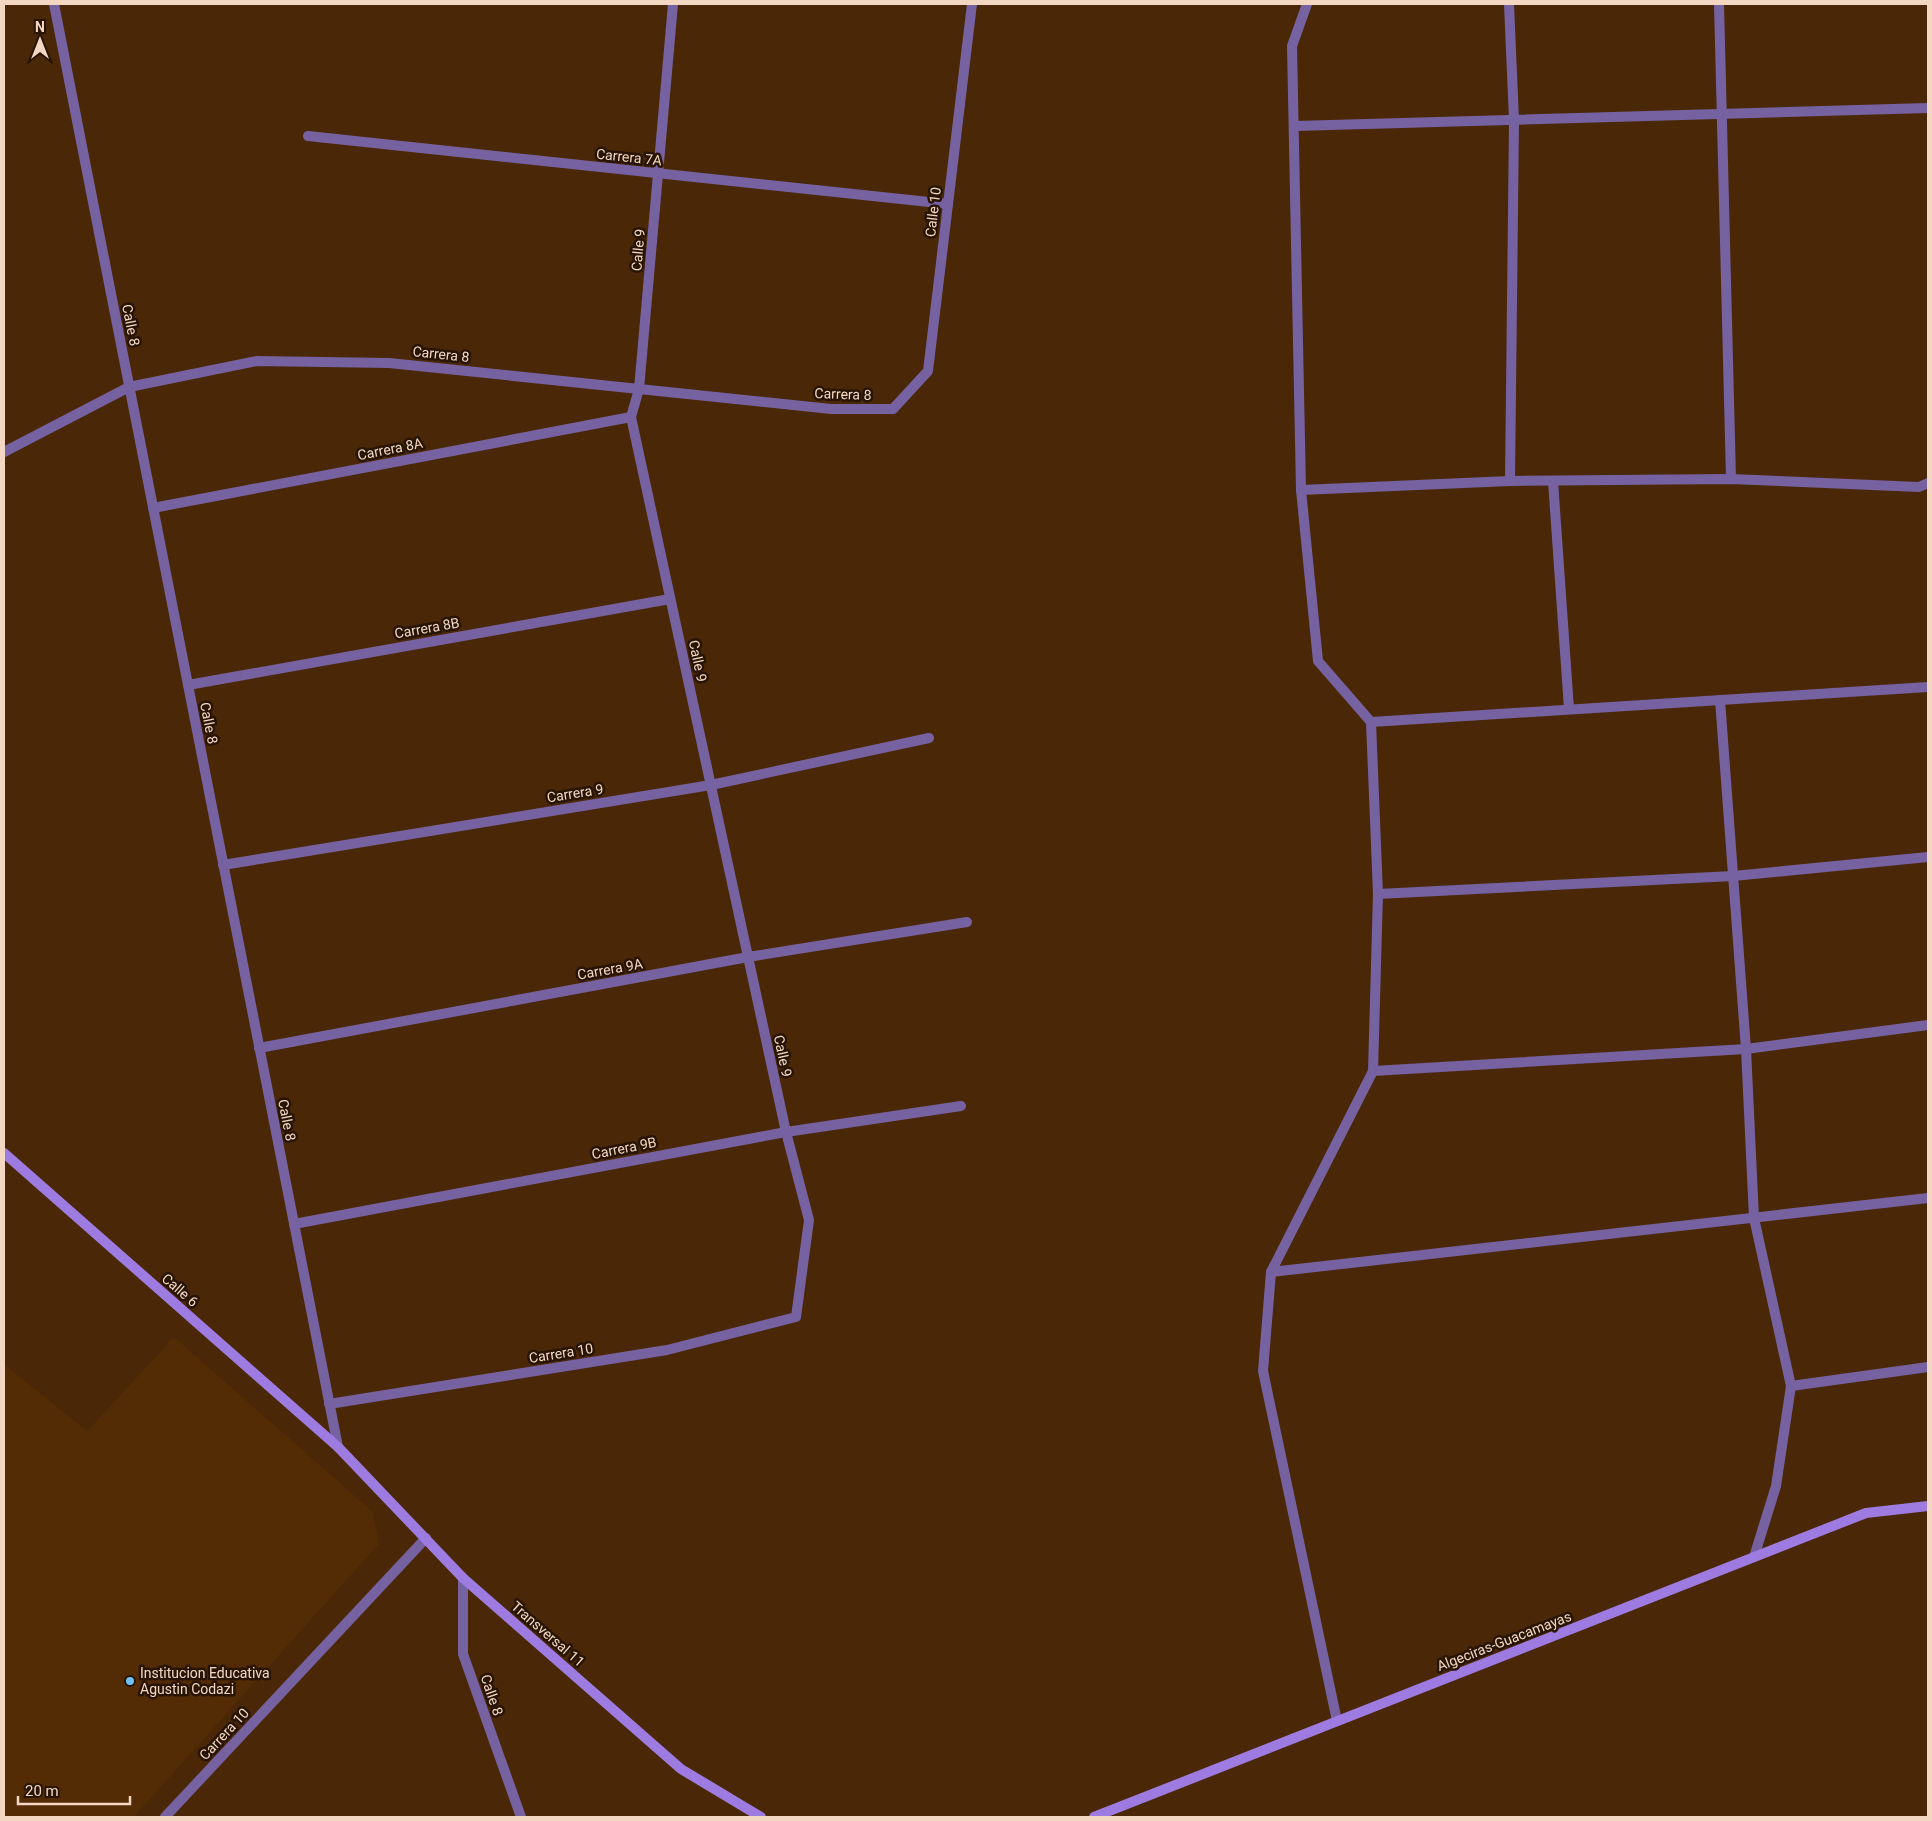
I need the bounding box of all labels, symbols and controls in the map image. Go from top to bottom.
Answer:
north arrow [15,15,65,65]
text: N [35,19,45,35]
street label: Carrera 7A [595,146,663,168]
street label: Calle 10 [922,186,944,238]
street label: Calle 9 [628,228,648,272]
street label: Calle 8 [119,303,143,347]
street label: Carrera 8 [412,343,470,365]
street label: Carrera 8 [814,385,872,403]
street label: Carrera 8A [356,435,424,463]
street label: Carrera 8B [393,614,461,642]
street label: Calle 9 [686,639,710,683]
street label: Calle 8 [197,701,221,745]
street label: Carrera 9 [546,781,604,805]
street label: Carrera 9A [576,955,644,983]
street label: Calle 9 [771,1034,795,1078]
street label: Calle 8 [275,1098,299,1142]
street label: Carrera 9B [590,1134,658,1162]
street label: Calle 6 [159,1270,201,1310]
street label: Carrera 10 [528,1340,594,1366]
street label: Transversal 11 [508,1598,588,1670]
street label: Algeciras-Guacamayas [1435,1608,1573,1674]
place label: Institucion Educativa Agustin Codazi [140,1665,270,1697]
street label: Calle 8 [478,1672,506,1718]
marker: Institucion Educativa Agustin Codazi [124,1675,136,1687]
street label: Carrera 10 [196,1705,252,1763]
scale bar [18,1774,130,1806]
text: 20 m [25,1782,59,1800]

